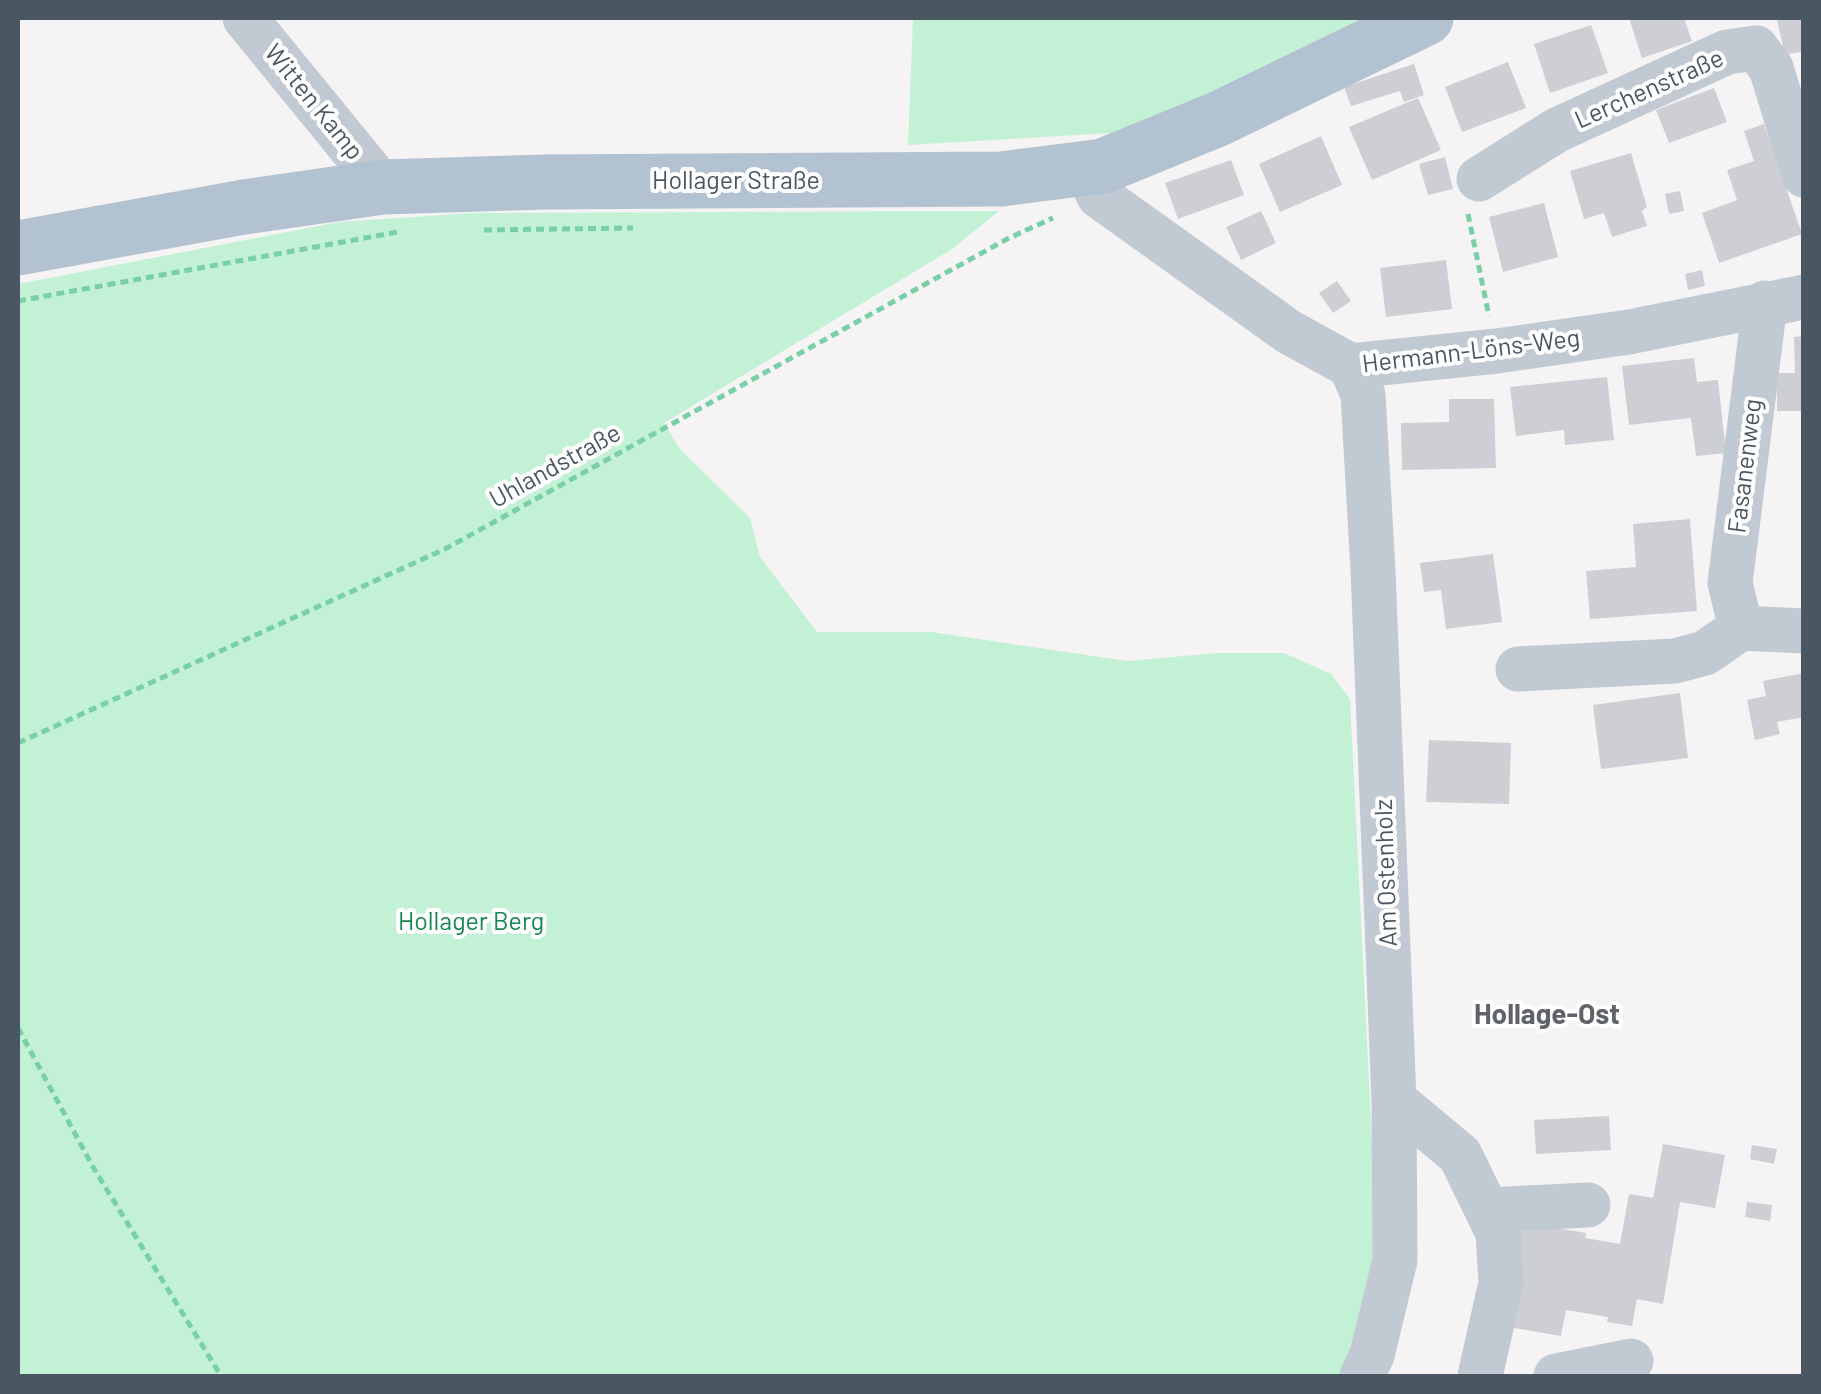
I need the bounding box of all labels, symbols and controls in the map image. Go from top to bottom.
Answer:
street label: Witten Kamp [258,38,370,166]
street label: Lerchenstraße [1570,43,1728,135]
street label: Hollager Straße [652,166,820,196]
street label: Hermann-Löns-Weg [1360,323,1582,379]
street label: Fasanenweg [1722,397,1768,535]
street label: Uhlandstraße [484,418,626,514]
street label: Am Ostenholz [1368,799,1404,947]
park label: Hollager Berg [398,907,544,937]
district label: Hollage-Ost [1474,998,1620,1032]

